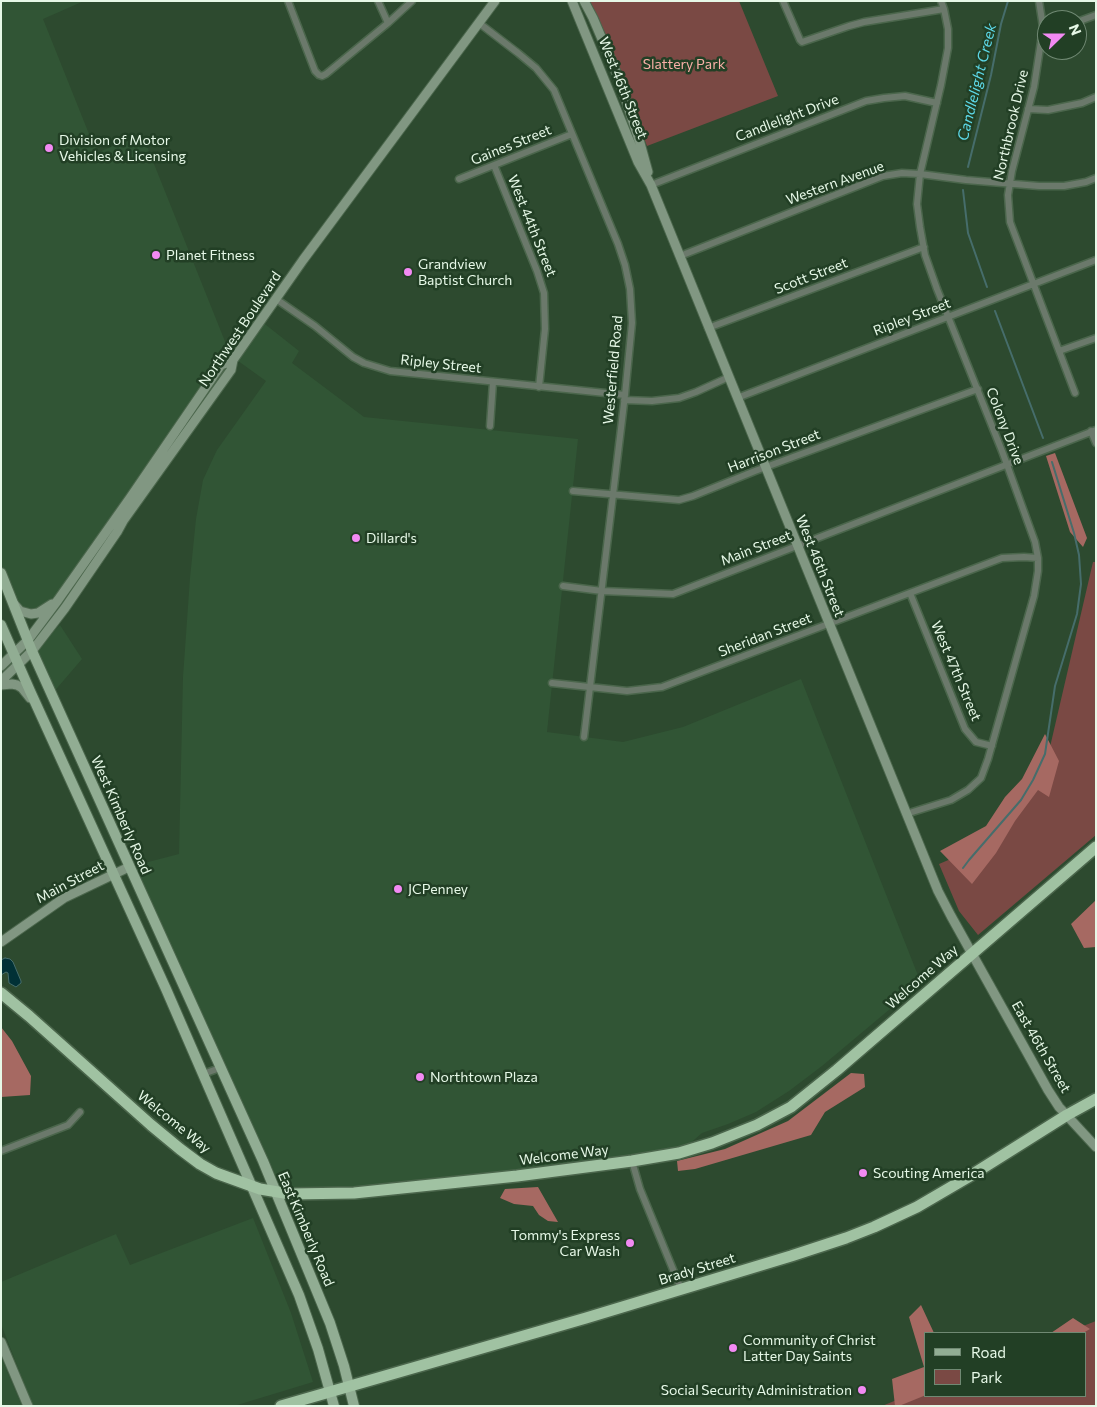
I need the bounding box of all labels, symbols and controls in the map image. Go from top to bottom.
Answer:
north arrow [1037,10,1087,60]
water label: Candlelight Creek [954,21,1000,143]
text: N [1066,22,1085,38]
street label: West 46th Street [595,35,651,141]
park label: Slattery Park [643,56,725,72]
street label: Northbrook Drive [990,68,1032,182]
street label: Candlelight Drive [733,91,841,145]
street label: Gaines Street [468,121,554,169]
place label: Division of Motor Vehicles & Licensing [59,132,186,164]
marker: Division of Motor Vehicles & Licensing [43,142,55,154]
street label: Western Avenue [784,157,886,209]
street label: West 44th Street [504,173,560,279]
place label: Planet Fitness [166,247,255,263]
marker: Planet Fitness [150,249,162,261]
street label: Scott Street [772,254,850,298]
place label: Grandview Baptist Church [418,256,512,288]
marker: Grandview Baptist Church [402,266,414,278]
street label: Northwest Boulevard [195,268,285,390]
street label: Ripley Street [871,295,953,339]
street label: Westerfield Road [600,315,626,425]
street label: Ripley Street [400,351,482,377]
street label: Colony Drive [983,385,1027,467]
street label: Harrison Street [725,426,823,476]
street label: West 46th Street [792,513,848,619]
street label: Main Street [718,527,794,569]
place label: Dillard's [366,530,417,546]
marker: Dillard's [350,532,362,544]
street label: Sheridan Street [716,610,814,660]
street label: West 47th Street [927,618,985,724]
street label: West Kimberly Road [87,753,155,877]
street label: Main Street [33,857,107,907]
place label: JCPenney [408,881,468,897]
marker: JCPenney [392,883,404,895]
street label: Welcome Way [883,941,961,1013]
street label: East 46th Street [1008,998,1074,1096]
place label: Northtown Plaza [430,1069,538,1085]
marker: Northtown Plaza [414,1071,426,1083]
street label: Welcome Way [134,1087,214,1157]
street label: Welcome Way [518,1141,610,1169]
place label: Scouting America [873,1165,985,1181]
marker: Scouting America [857,1167,869,1179]
street label: East Kimberly Road [274,1169,338,1289]
place label: Tommy's Express Car Wash [511,1227,620,1260]
marker: Tommy's Express Car Wash [624,1237,636,1249]
street label: Brady Street [657,1249,737,1289]
place label: Community of Christ Latter Day Saints [743,1332,876,1364]
legend [924,1332,1087,1397]
marker: Community of Christ Latter Day Saints [727,1342,739,1354]
text: Road [971,1343,1006,1361]
text: Park [971,1368,1002,1386]
place label: Social Security Administration [661,1382,852,1398]
marker: Social Security Administration [856,1384,868,1396]

